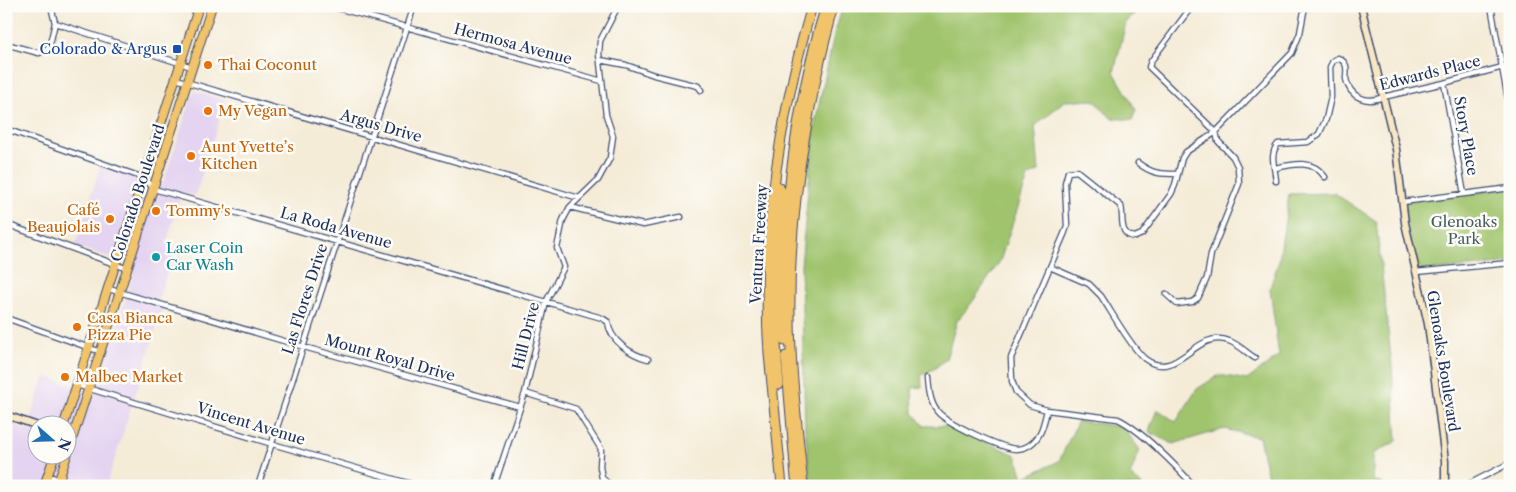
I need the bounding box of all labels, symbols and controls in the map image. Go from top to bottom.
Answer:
street label: Hermosa Avenue [452,19,574,68]
place label: Colorado & Argus [40,39,167,58]
marker: Colorado & Argus [171,43,183,55]
street label: Edwards Place [1377,51,1482,94]
place label: Thai Coconut [218,55,318,74]
marker: Thai Coconut [202,59,214,71]
street label: Story Place [1450,95,1483,177]
place label: My Vegan [218,101,288,120]
marker: My Vegan [202,105,214,117]
street label: Argus Drive [337,105,424,146]
street label: Colorado Boulevard [106,122,169,264]
place label: Aunt Yvette’s Kitchen [200,137,294,173]
marker: Aunt Yvette’s Kitchen [185,150,197,162]
street label: Ventura Freeway [746,183,771,305]
place label: Café Beaujolais [27,200,100,236]
place label: Tommy's [166,201,231,220]
street label: La Roda Avenue [278,203,394,253]
marker: Tommy's [150,205,162,217]
park label: Glenoaks Park [1431,212,1497,248]
marker: Café Beaujolais [104,213,116,225]
place label: Laser Coin Car Wash [166,238,244,274]
street label: Las Flores Drive [278,241,331,357]
marker: Laser Coin Car Wash [150,251,162,263]
street label: Glenoaks Boulevard [1423,289,1464,433]
street label: Hill Drive [508,300,543,372]
place label: Casa Bianca Pizza Pie [87,308,173,344]
marker: Casa Bianca Pizza Pie [71,321,83,333]
street label: Mount Royal Drive [323,330,458,385]
place label: Malbec Market [75,367,183,386]
marker: Malbec Market [59,371,71,383]
street label: Vincent Avenue [194,398,308,449]
north arrow [28,414,78,464]
text: N [54,436,75,453]

